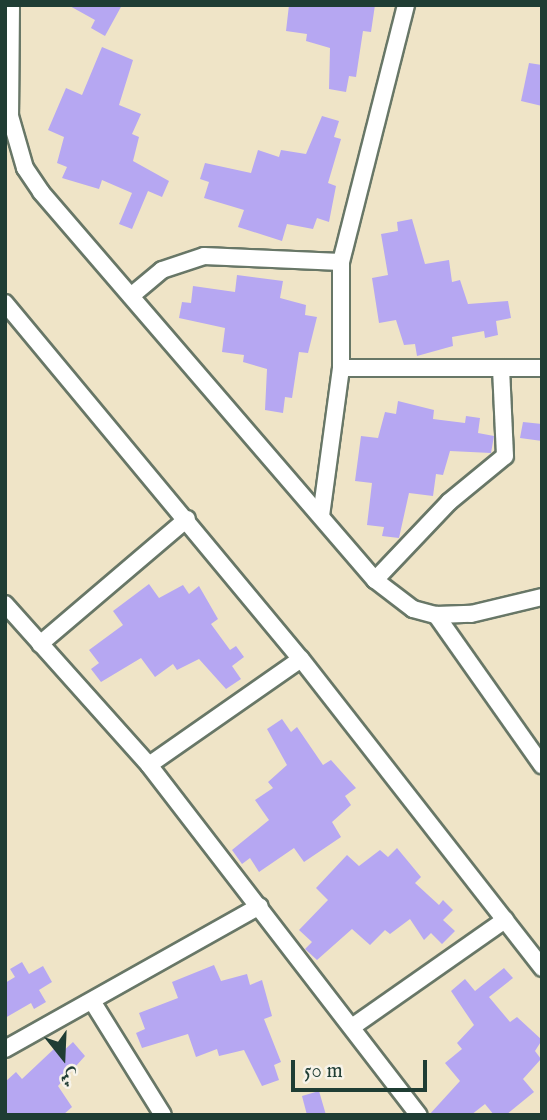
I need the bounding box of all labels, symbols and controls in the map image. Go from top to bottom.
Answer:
north arrow [28,1022,98,1092]
scale bar [295,1046,432,1090]
text: 50 m [304,1058,343,1085]
text: ش [57,1063,82,1091]

